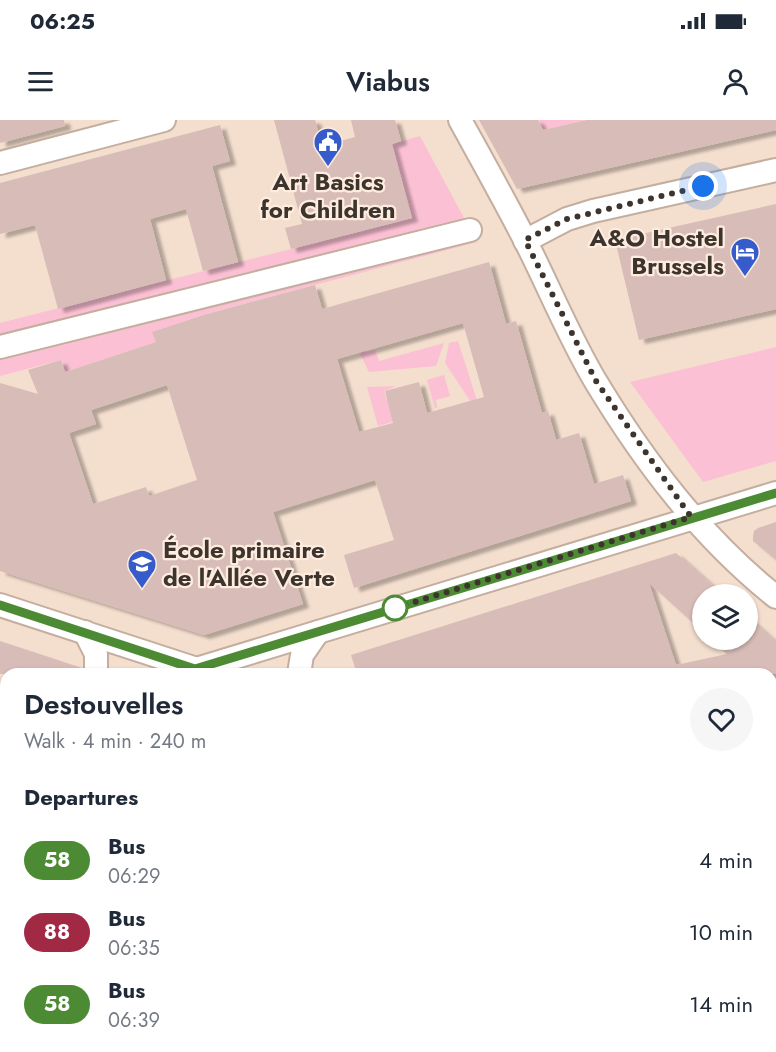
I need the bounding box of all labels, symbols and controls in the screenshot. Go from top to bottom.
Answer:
text: 06:25 [30,5,95,37]
text: Viabus [346,62,430,101]
icon: menu [24,65,57,98]
icon: person [719,65,752,98]
public building icon: Art Basics for Children [312,126,344,168]
place label: Art Basics for Children [261,164,395,227]
your location [688,171,718,201]
place label: A&O Hostel Brussels [589,220,724,283]
hotel icon: A&O Hostel Brussels [729,236,761,278]
place label: École primaire de l'Allée Verte [163,532,335,595]
school or university icon: École primaire de l'Allée Verte [126,548,158,590]
map controls [692,584,758,650]
button: layers [692,584,758,650]
unlabelled marker [382,595,408,621]
text: Destouvelles [24,684,183,725]
button: heart [690,688,753,751]
text: Walk · 4 min · 240 m [24,727,206,756]
text: Departures [24,781,138,813]
text: Bus [108,830,145,862]
text: 4 min [699,844,753,876]
text: 58 [44,845,70,875]
text: 06:29 [108,862,160,891]
text: Bus [108,902,145,934]
text: 10 min [689,916,753,948]
text: 88 [44,917,70,947]
text: 06:35 [108,934,160,963]
text: Bus [108,974,145,1006]
text: 14 min [689,988,753,1020]
text: 58 [44,989,70,1019]
text: 06:39 [108,1006,160,1035]

